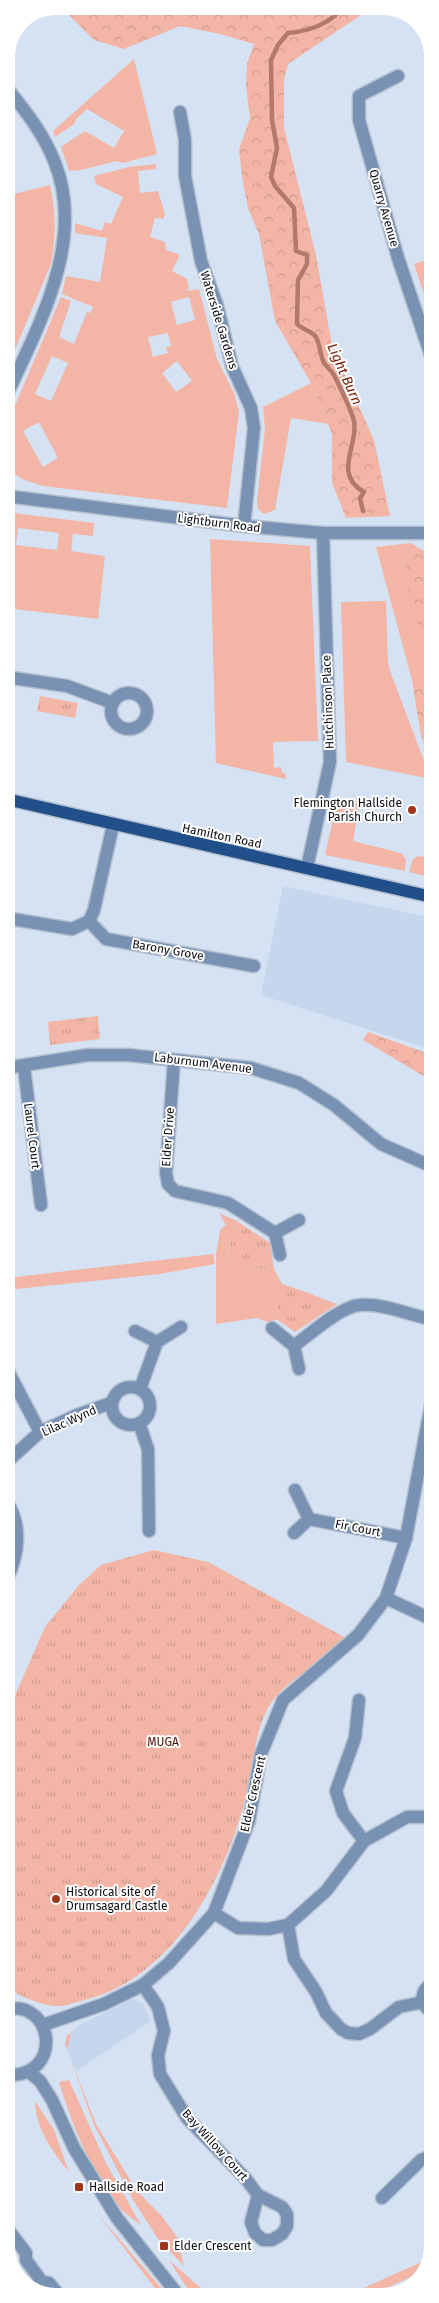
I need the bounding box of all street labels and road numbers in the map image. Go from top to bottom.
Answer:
street label: Quarry Avenue [366,168,402,248]
street label: Waterside Gardens [197,269,241,371]
street label: Lightburn Road [177,511,261,535]
street label: Hutchinson Place [319,655,337,749]
street label: Hamilton Road [181,821,263,851]
street label: Barony Grove [131,937,205,963]
street label: Laburnum Avenue [153,1050,253,1076]
street label: Laurel Court [21,1102,43,1170]
street label: Elder Drive [159,1107,177,1167]
street label: Lilac Wynd [40,1403,98,1439]
street label: Fir Court [334,1517,383,1539]
street label: Elder Crescent [237,1754,269,1833]
street label: Bay Willow Court [179,2106,251,2184]

